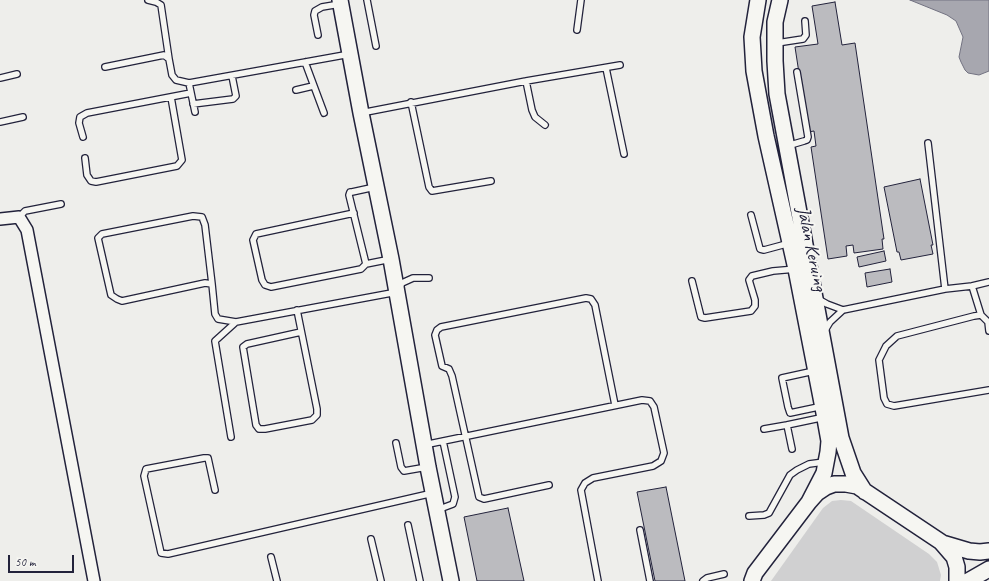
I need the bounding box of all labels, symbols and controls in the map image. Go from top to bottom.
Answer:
street label: Jalan Keruing [791,205,831,293]
scale bar [10,547,76,573]
text: 50 m [15,554,35,570]

